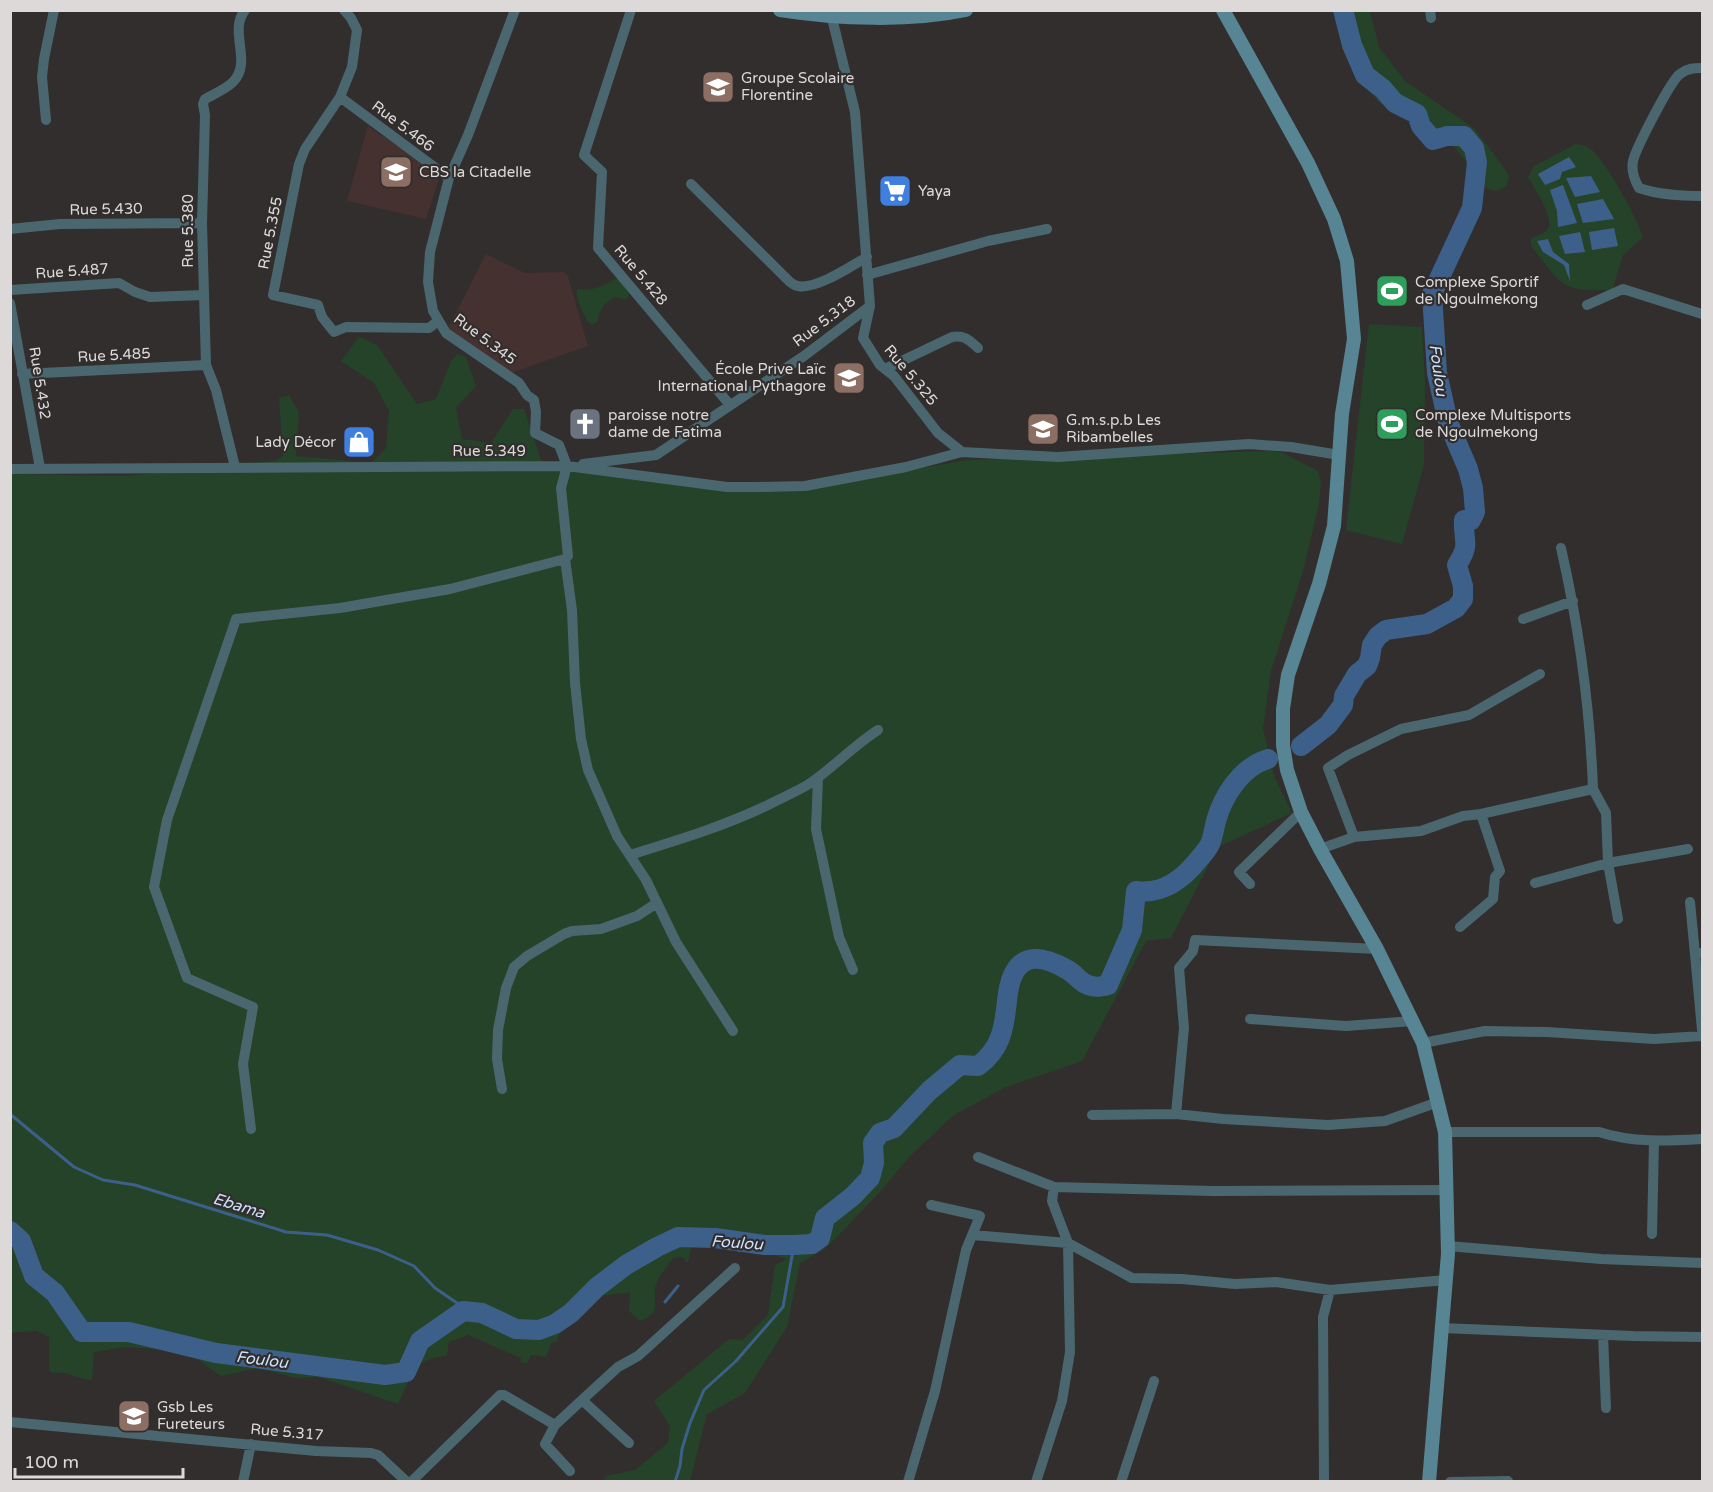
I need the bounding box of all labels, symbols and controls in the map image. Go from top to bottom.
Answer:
school or university icon: Groupe Scolaire Florentine [700,69,736,105]
place label: Groupe Scolaire Florentine [741,69,854,104]
street label: Rue 5.466 [368,97,438,155]
school or university icon: CBS la Citadelle [378,154,414,190]
place label: CBS la Citadelle [419,163,531,181]
supermarket icon: Yaya [877,173,913,209]
place label: Yaya [918,182,951,200]
street label: Rue 5.380 [179,194,197,268]
street label: Rue 5.355 [254,195,286,271]
street label: Rue 5.430 [69,199,143,219]
street label: Rue 5.428 [611,241,671,309]
street label: Rue 5.487 [35,259,109,283]
sports icon: Complexe Sportif de Ngoulmekong [1374,273,1410,309]
place label: Complexe Sportif de Ngoulmekong [1415,273,1539,308]
street label: Rue 5.318 [789,292,859,350]
street label: Rue 5.345 [450,310,520,368]
street label: Rue 5.325 [880,341,942,409]
water label: Foulou [1424,343,1452,399]
street label: Rue 5.485 [77,344,151,366]
street label: Rue 5.432 [25,345,55,421]
place label: École Prive Laïc International Pythagore [658,360,826,395]
school or university icon: École Prive Laïc International Pythagore [831,360,867,396]
church icon: paroisse notre dame de Fatima [567,406,603,442]
place label: paroisse notre dame de Fatima [608,406,722,441]
sports icon: Complexe Multisports de Ngoulmekong [1374,406,1410,442]
place label: Complexe Multisports de Ngoulmekong [1415,406,1571,441]
school or university icon: G.m.s.p.b Les Ribambelles [1025,411,1061,447]
place label: G.m.s.p.b Les Ribambelles [1066,411,1161,446]
shop icon: Lady Décor [341,424,377,460]
place label: Lady Décor [255,433,336,451]
street label: Rue 5.349 [452,442,526,460]
water label: Ebama [210,1189,268,1224]
water label: Foulou [710,1231,765,1255]
water label: Foulou [235,1347,290,1373]
school or university icon: Gsb Les Fureteurs [116,1398,152,1434]
place label: Gsb Les Fureteurs [157,1398,225,1433]
street label: Rue 5.317 [250,1420,324,1444]
scale bar [15,1441,183,1479]
text: 100 m [24,1451,79,1473]

